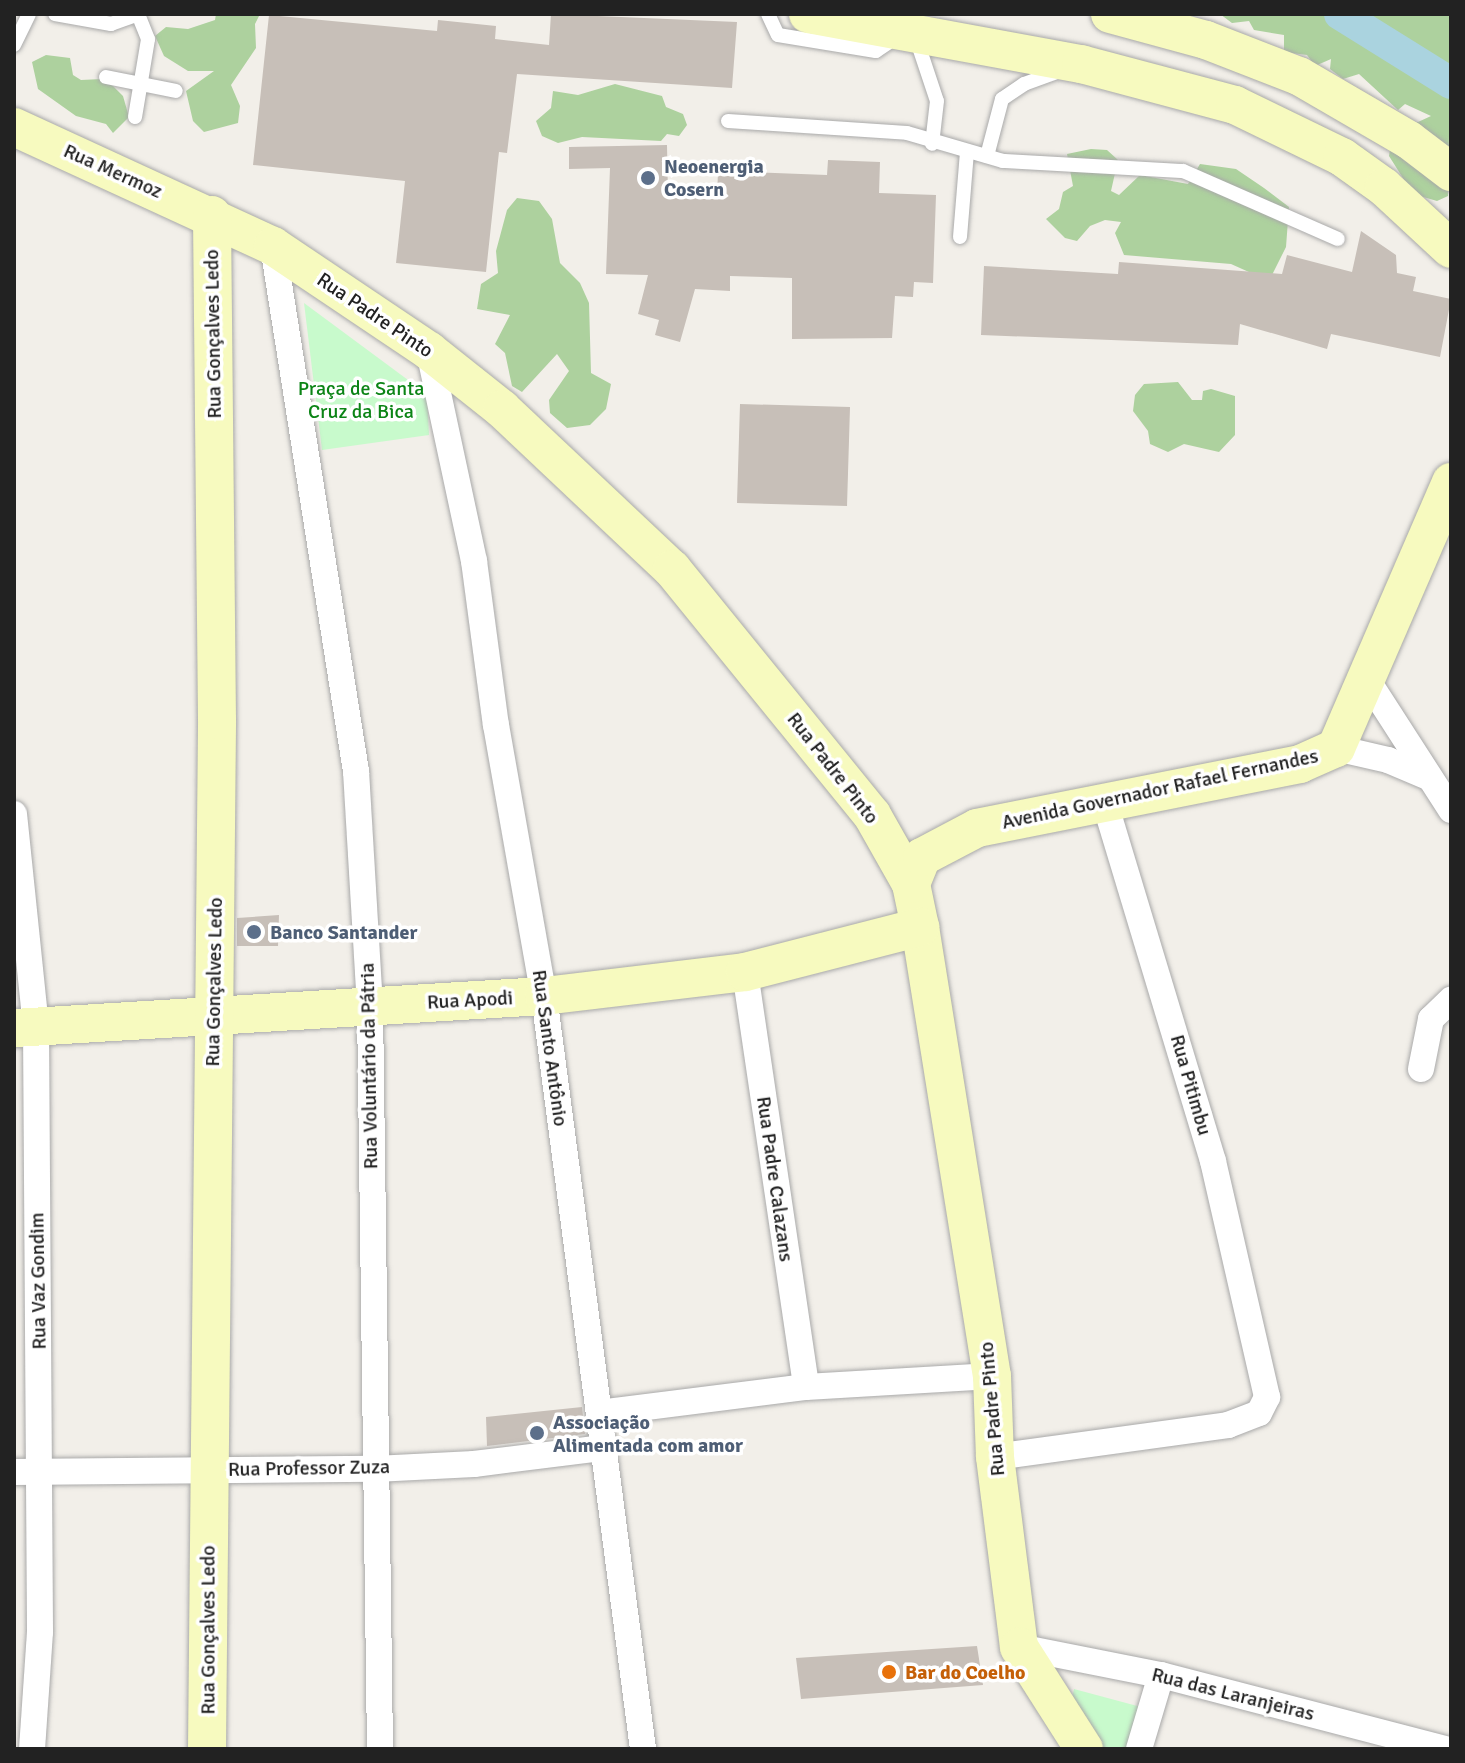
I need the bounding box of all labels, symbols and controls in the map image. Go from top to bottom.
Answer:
street label: Rua Mermoz [60,139,166,203]
place label: Neoenergia Cosern [664,154,764,201]
marker: Neoenergia Cosern [639,169,657,187]
street label: Rua Gonçalves Ledo [200,249,226,419]
street label: Rua Padre Pinto [312,267,438,363]
park label: Praça de Santa Cruz da Bica [298,377,424,424]
street label: Rua Padre Pinto [782,707,884,829]
street label: Avenida Governador Rafael Fernandes [1000,744,1320,834]
street label: Rua Gonçalves Ledo [201,897,227,1067]
place label: Banco Santander [270,920,417,944]
marker: Banco Santander [245,923,263,941]
street label: Rua Voluntário da Pátria [355,962,383,1170]
street label: Rua Santo Antônio [527,968,573,1128]
street label: Rua Apodi [426,986,514,1014]
street label: Rua Pitimbu [1165,1032,1217,1138]
street label: Rua Padre Calazans [752,1095,798,1263]
street label: Rua Vaz Gondim [25,1212,51,1350]
street label: Rua Padre Pinto [974,1341,1010,1477]
place label: Associação Alimentada com amor [553,1410,743,1457]
marker: Associação Alimentada com amor [528,1424,546,1442]
street label: Rua Professor Zuza [228,1455,390,1481]
street label: Rua Gonçalves Ledo [196,1545,220,1715]
place label: Bar do Coelho [905,1660,1025,1684]
street label: Rua das Laranjeiras [1149,1662,1317,1726]
marker: Bar do Coelho [880,1663,898,1681]

